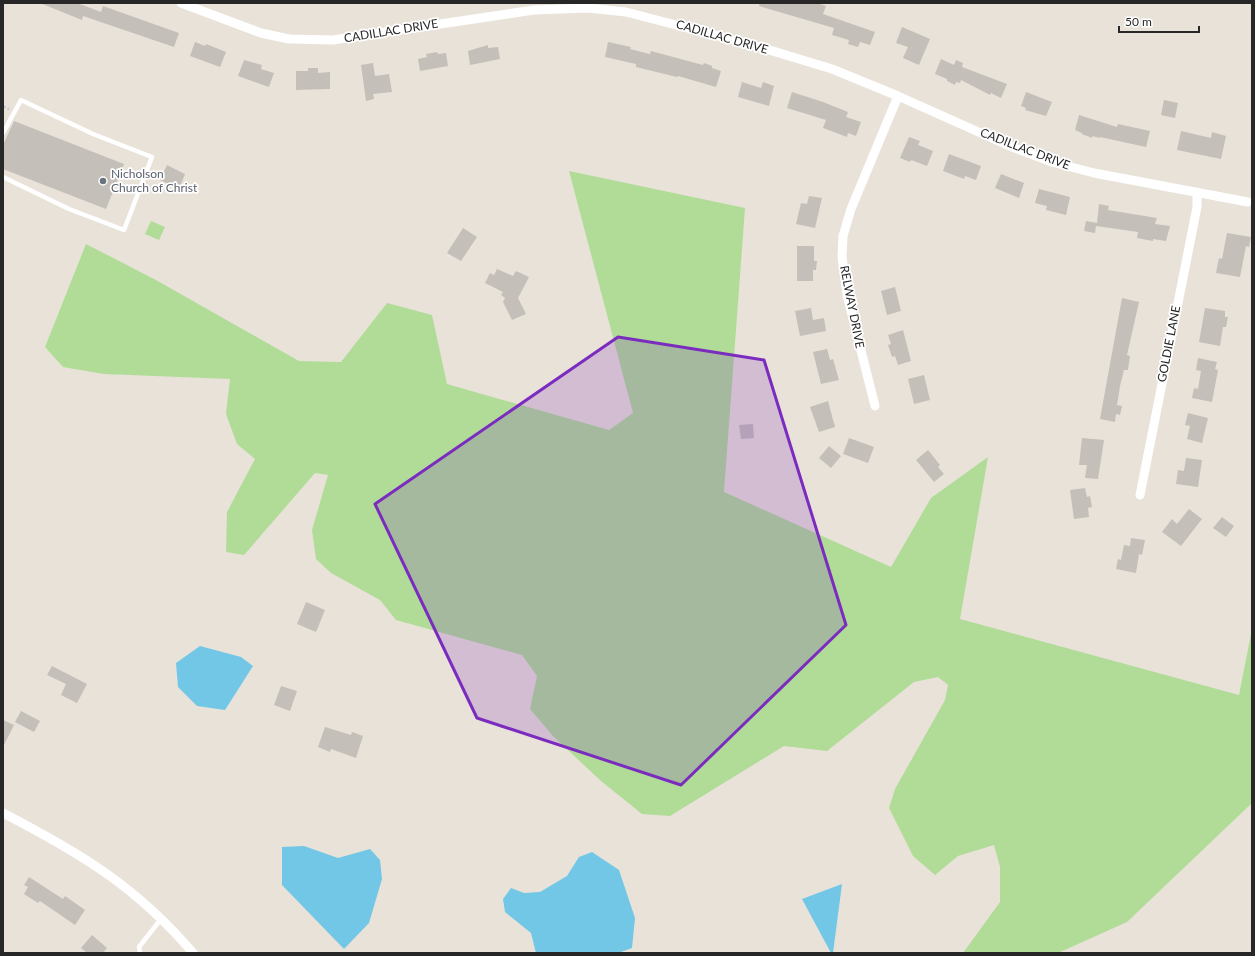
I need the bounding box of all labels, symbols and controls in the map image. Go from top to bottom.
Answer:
scale bar [1119,8,1199,34]
text: 50 m [1125,14,1152,29]
street label: CADILLAC DRIVE [343,16,439,45]
street label: CADILLAC DRIVE [674,16,770,57]
street label: CADILLAC DRIVE [978,125,1072,173]
place label: Nicholson Church of Christ [111,166,198,195]
marker: Nicholson Church of Christ [98,176,108,186]
street label: RELWAY DRIVE [837,264,868,350]
street label: GOLDIE LANE [1154,304,1183,383]

